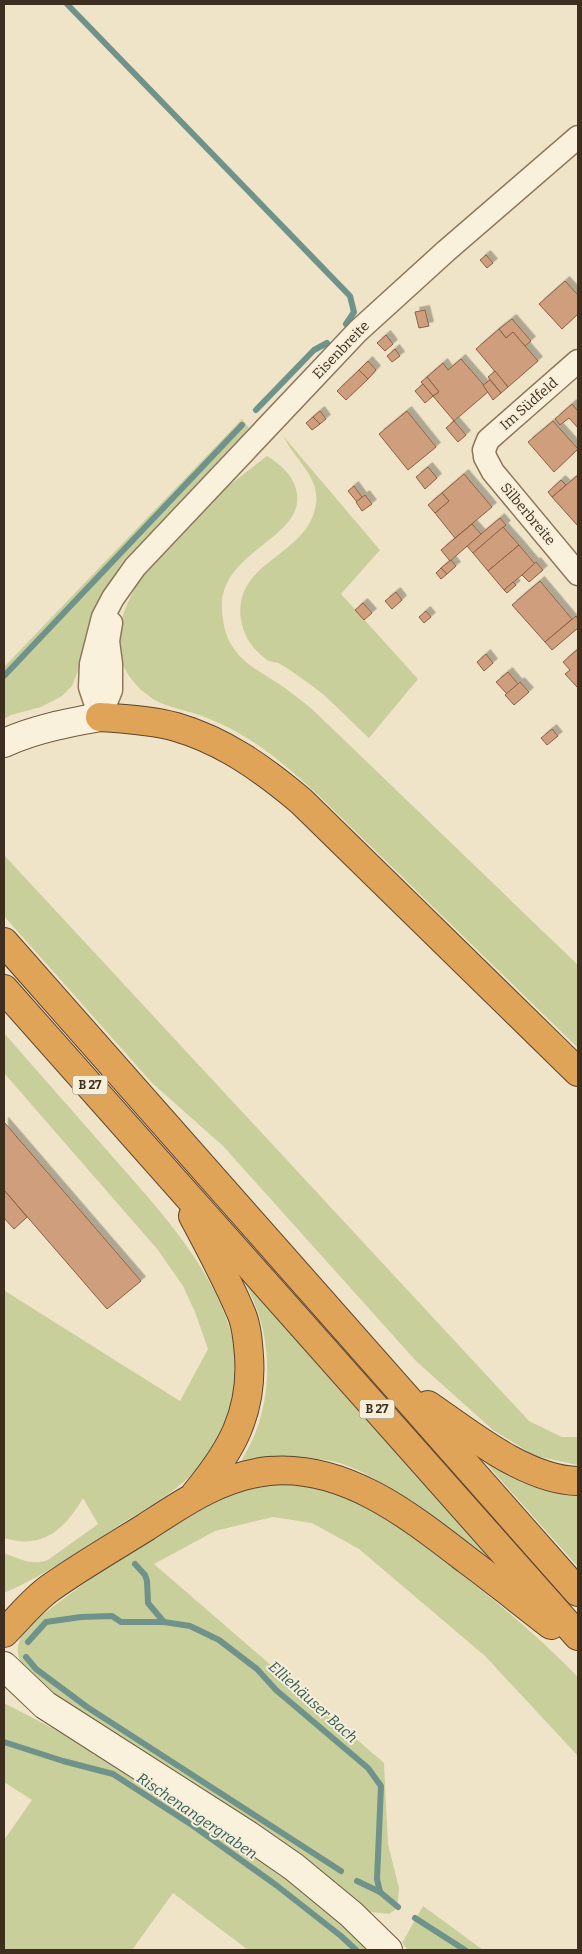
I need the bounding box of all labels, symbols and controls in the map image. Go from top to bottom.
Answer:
street label: Eisenbreite [309,317,373,383]
street label: Im Südfeld [497,374,561,434]
street label: Silberbreite [497,479,559,549]
road number: B 27 [72,1076,108,1094]
road number: B 27 [360,1400,394,1418]
water label: Elliehäuser Bach [265,1657,361,1747]
water label: Rischenangergraben [133,1769,261,1863]

